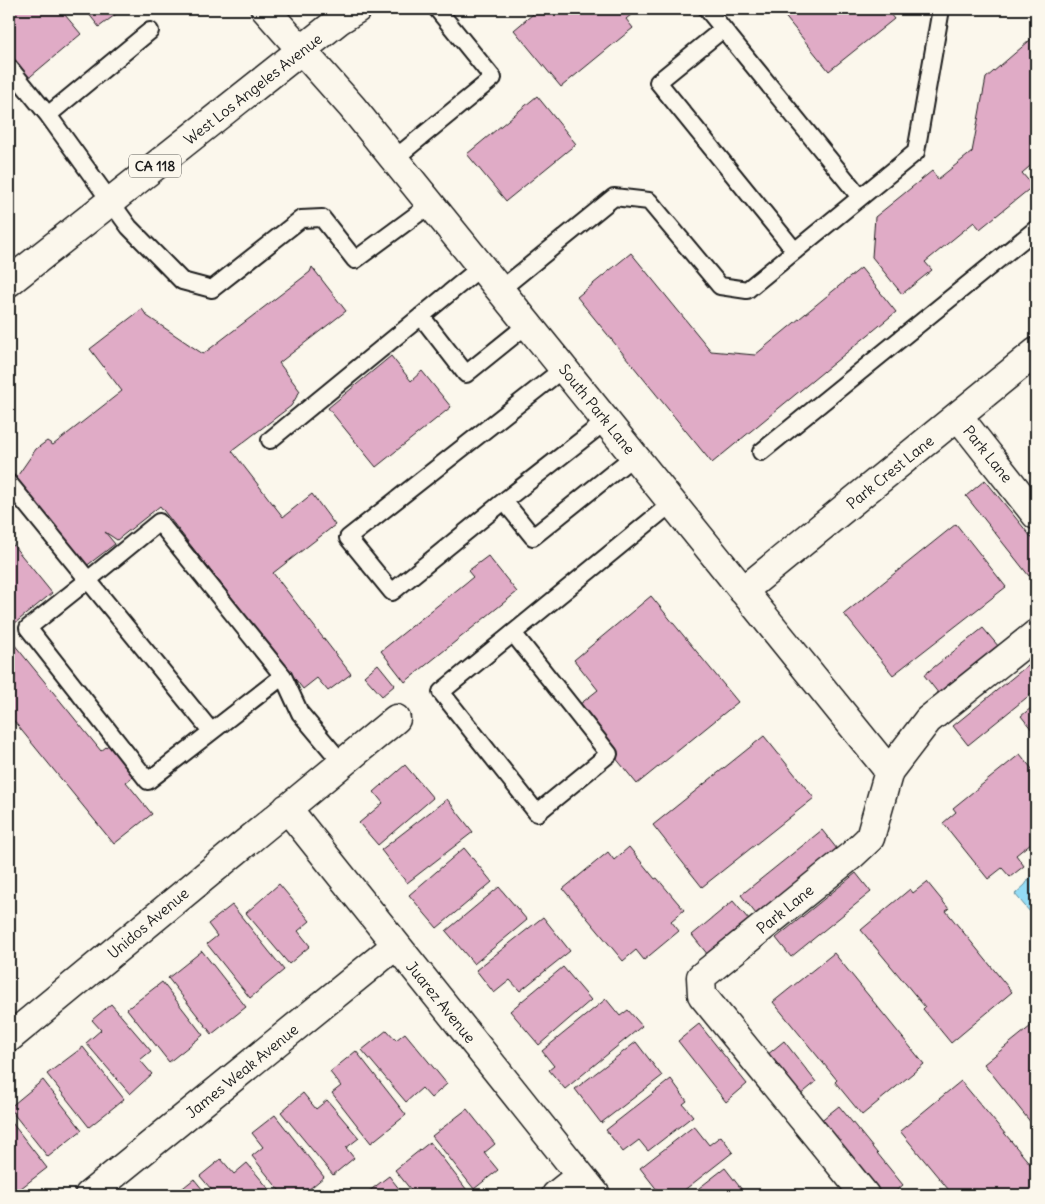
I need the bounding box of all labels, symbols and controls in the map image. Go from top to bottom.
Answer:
street label: West Los Angeles Avenue [180,29,326,149]
road number: CA 118 [129,154,181,178]
street label: South Park Lane [555,360,639,458]
street label: Park Lane [959,422,1017,486]
street label: Park Crest Lane [842,431,938,513]
street label: Park Lane [753,880,817,938]
street label: Unidos Avenue [104,884,192,962]
street label: Juarez Avenue [402,957,480,1047]
street label: James Weak Avenue [182,1020,302,1122]

